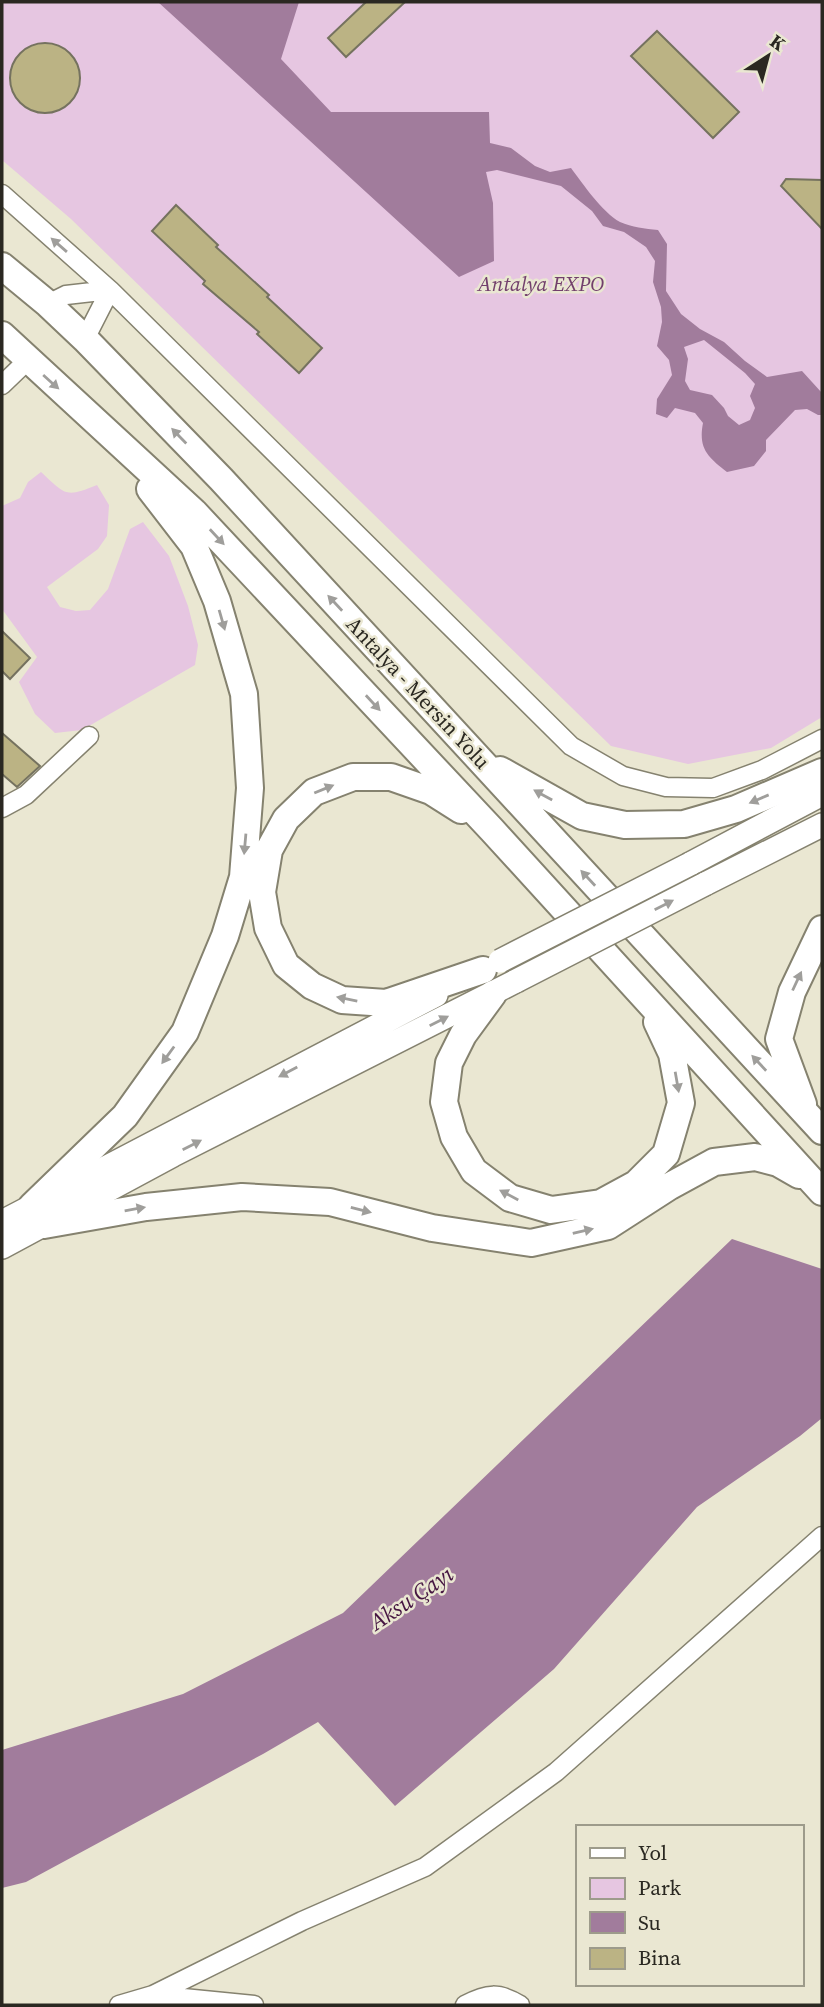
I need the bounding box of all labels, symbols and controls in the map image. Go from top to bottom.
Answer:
north arrow [733,21,803,91]
text: K [765,28,792,57]
one-way arrow [50,237,68,253]
park label: Antalya EXPO [477,269,604,298]
one-way arrow [42,374,60,390]
one-way arrow [171,428,188,445]
one-way arrow [209,528,225,545]
one-way arrow [327,595,343,612]
one-way arrow [218,610,228,631]
street label: Antalya - Mersin Yolu [340,610,497,775]
one-way arrow [365,694,381,712]
one-way arrow [314,783,335,794]
one-way arrow [532,789,552,801]
one-way arrow [749,794,770,805]
one-way arrow [239,833,250,855]
one-way arrow [581,870,597,887]
one-way arrow [654,900,674,911]
one-way arrow [791,971,802,991]
one-way arrow [336,993,358,1004]
one-way arrow [429,1016,449,1027]
one-way arrow [162,1046,176,1064]
one-way arrow [752,1055,768,1072]
one-way arrow [278,1066,298,1078]
one-way arrow [672,1071,683,1093]
one-way arrow [182,1140,202,1151]
one-way arrow [499,1190,519,1202]
one-way arrow [124,1203,146,1214]
one-way arrow [350,1205,372,1216]
one-way arrow [573,1225,595,1236]
water label: Aksu Çayı [361,1558,460,1639]
legend [576,1825,803,1986]
text: Yol [638,1838,667,1867]
text: Park [638,1873,682,1902]
text: Su [638,1908,661,1937]
text: Bina [638,1943,681,1972]

